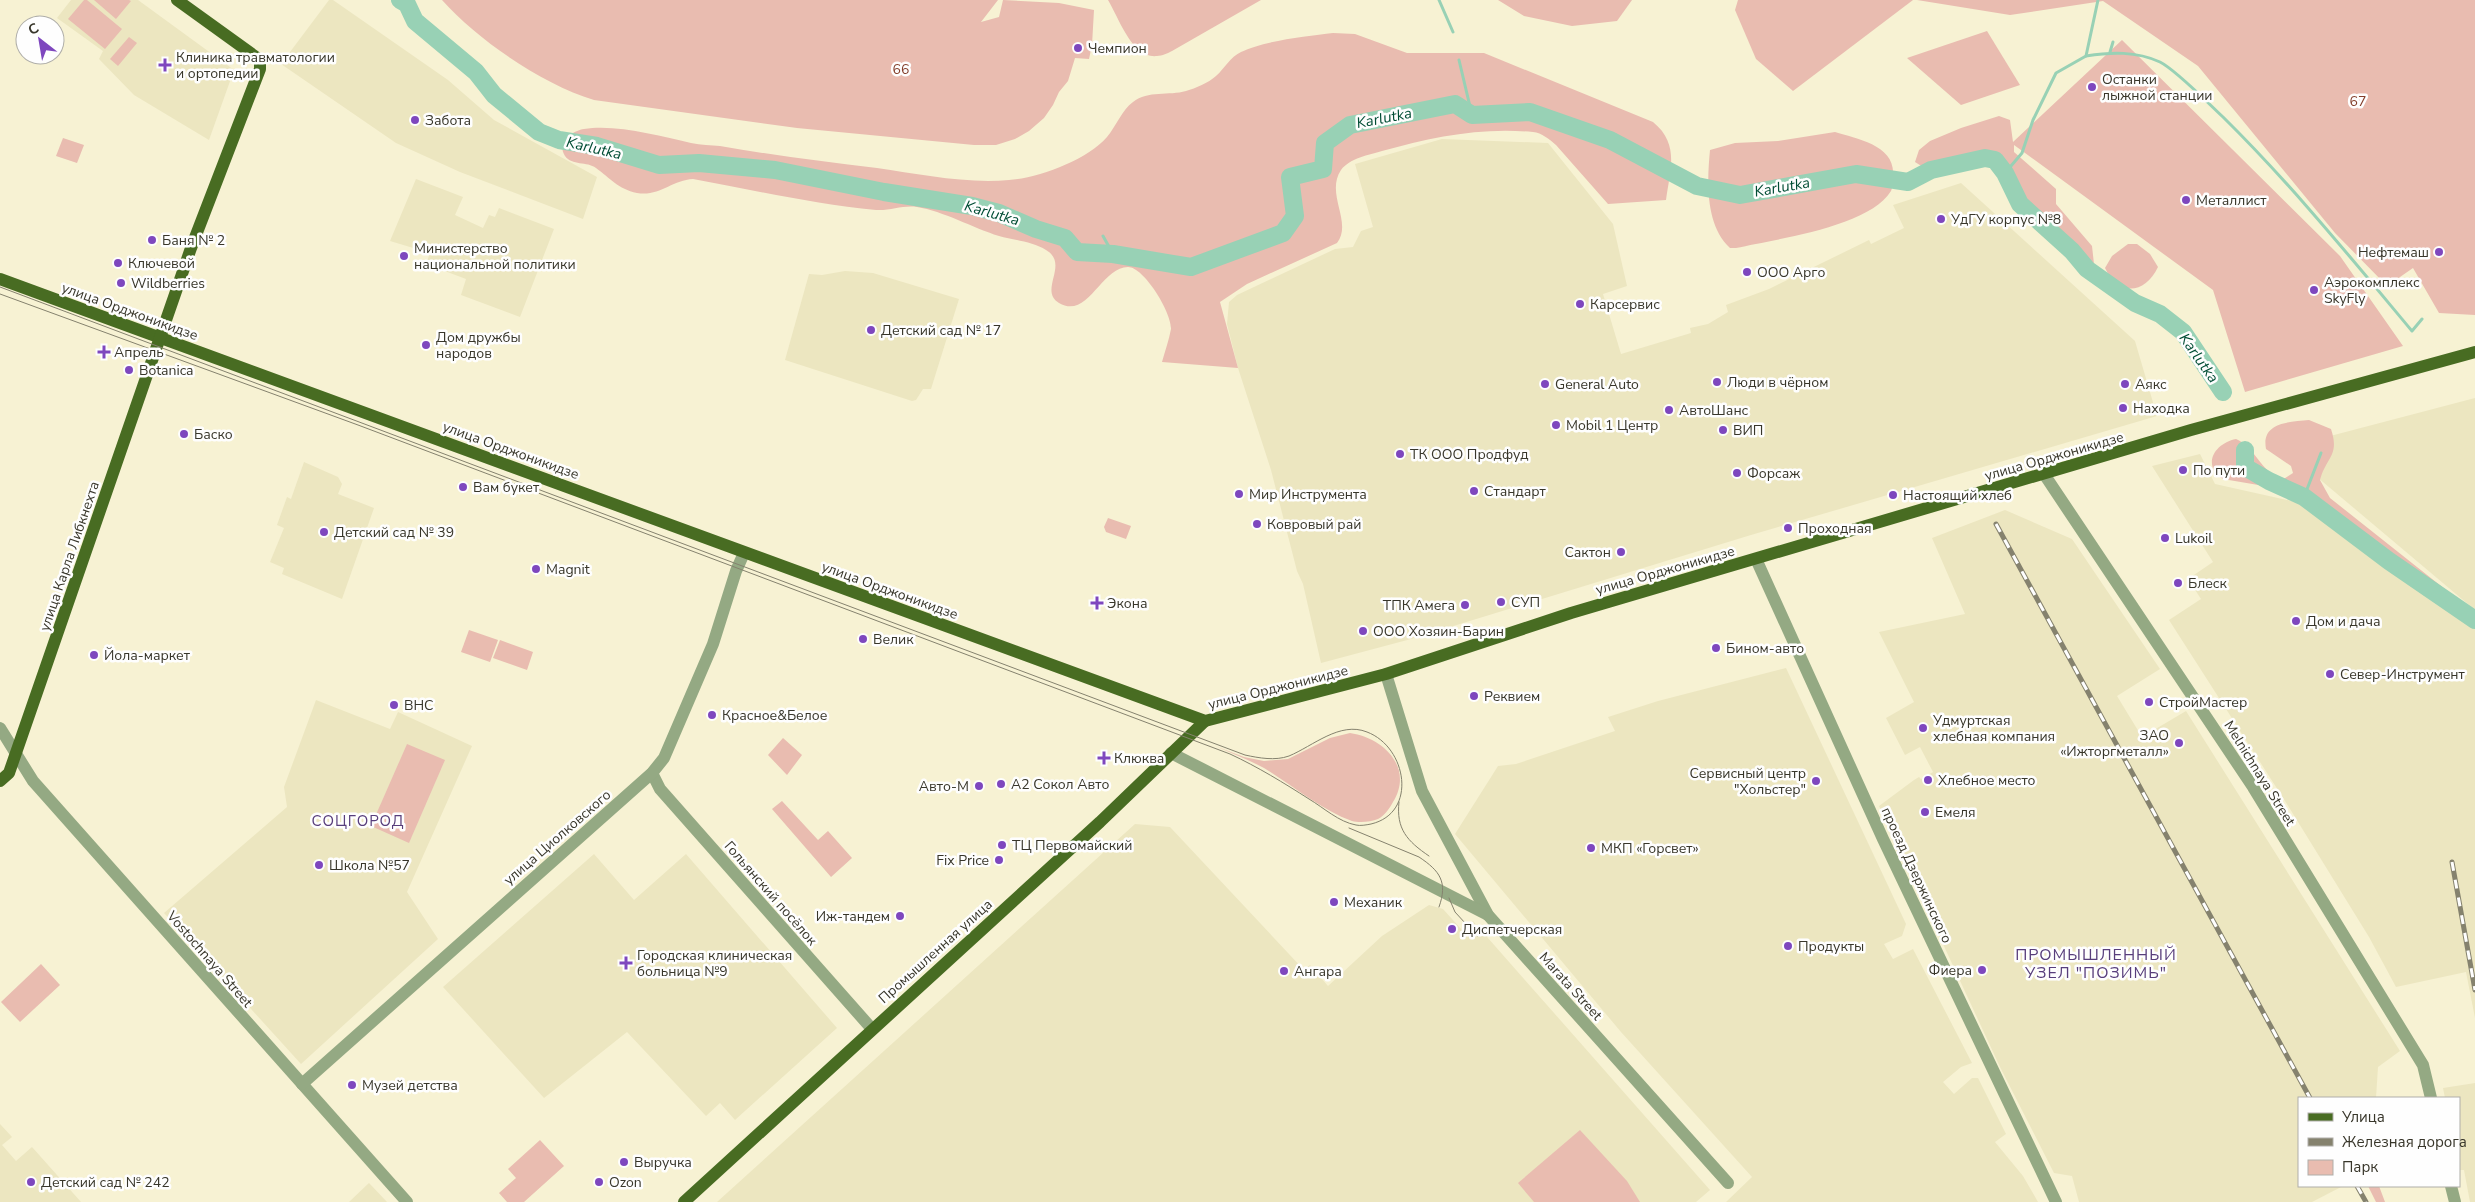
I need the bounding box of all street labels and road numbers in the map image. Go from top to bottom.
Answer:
street label: улица Орджоникидзе [59,278,201,345]
street label: улица Орджоникидзе [440,417,582,484]
street label: улица Орджоникидзе [1982,428,2126,485]
street label: улица Карла Либкнехта [35,479,104,634]
street label: улица Орджоникидзе [1593,542,1737,599]
street label: улица Орджоникидзе [819,557,961,624]
street label: улица Орджоникидзе [1206,661,1350,714]
street label: Melnichnaya Street [2220,717,2300,830]
street label: улица Циолковского [500,785,615,889]
street label: проезд Дзержинского [1877,804,1956,946]
street label: Гольянский посёлок [720,837,822,950]
street label: Промышленная улица [874,895,996,1008]
street label: Vostochnaya Street [162,906,257,1012]
street label: Marata Street [1535,948,1606,1025]

